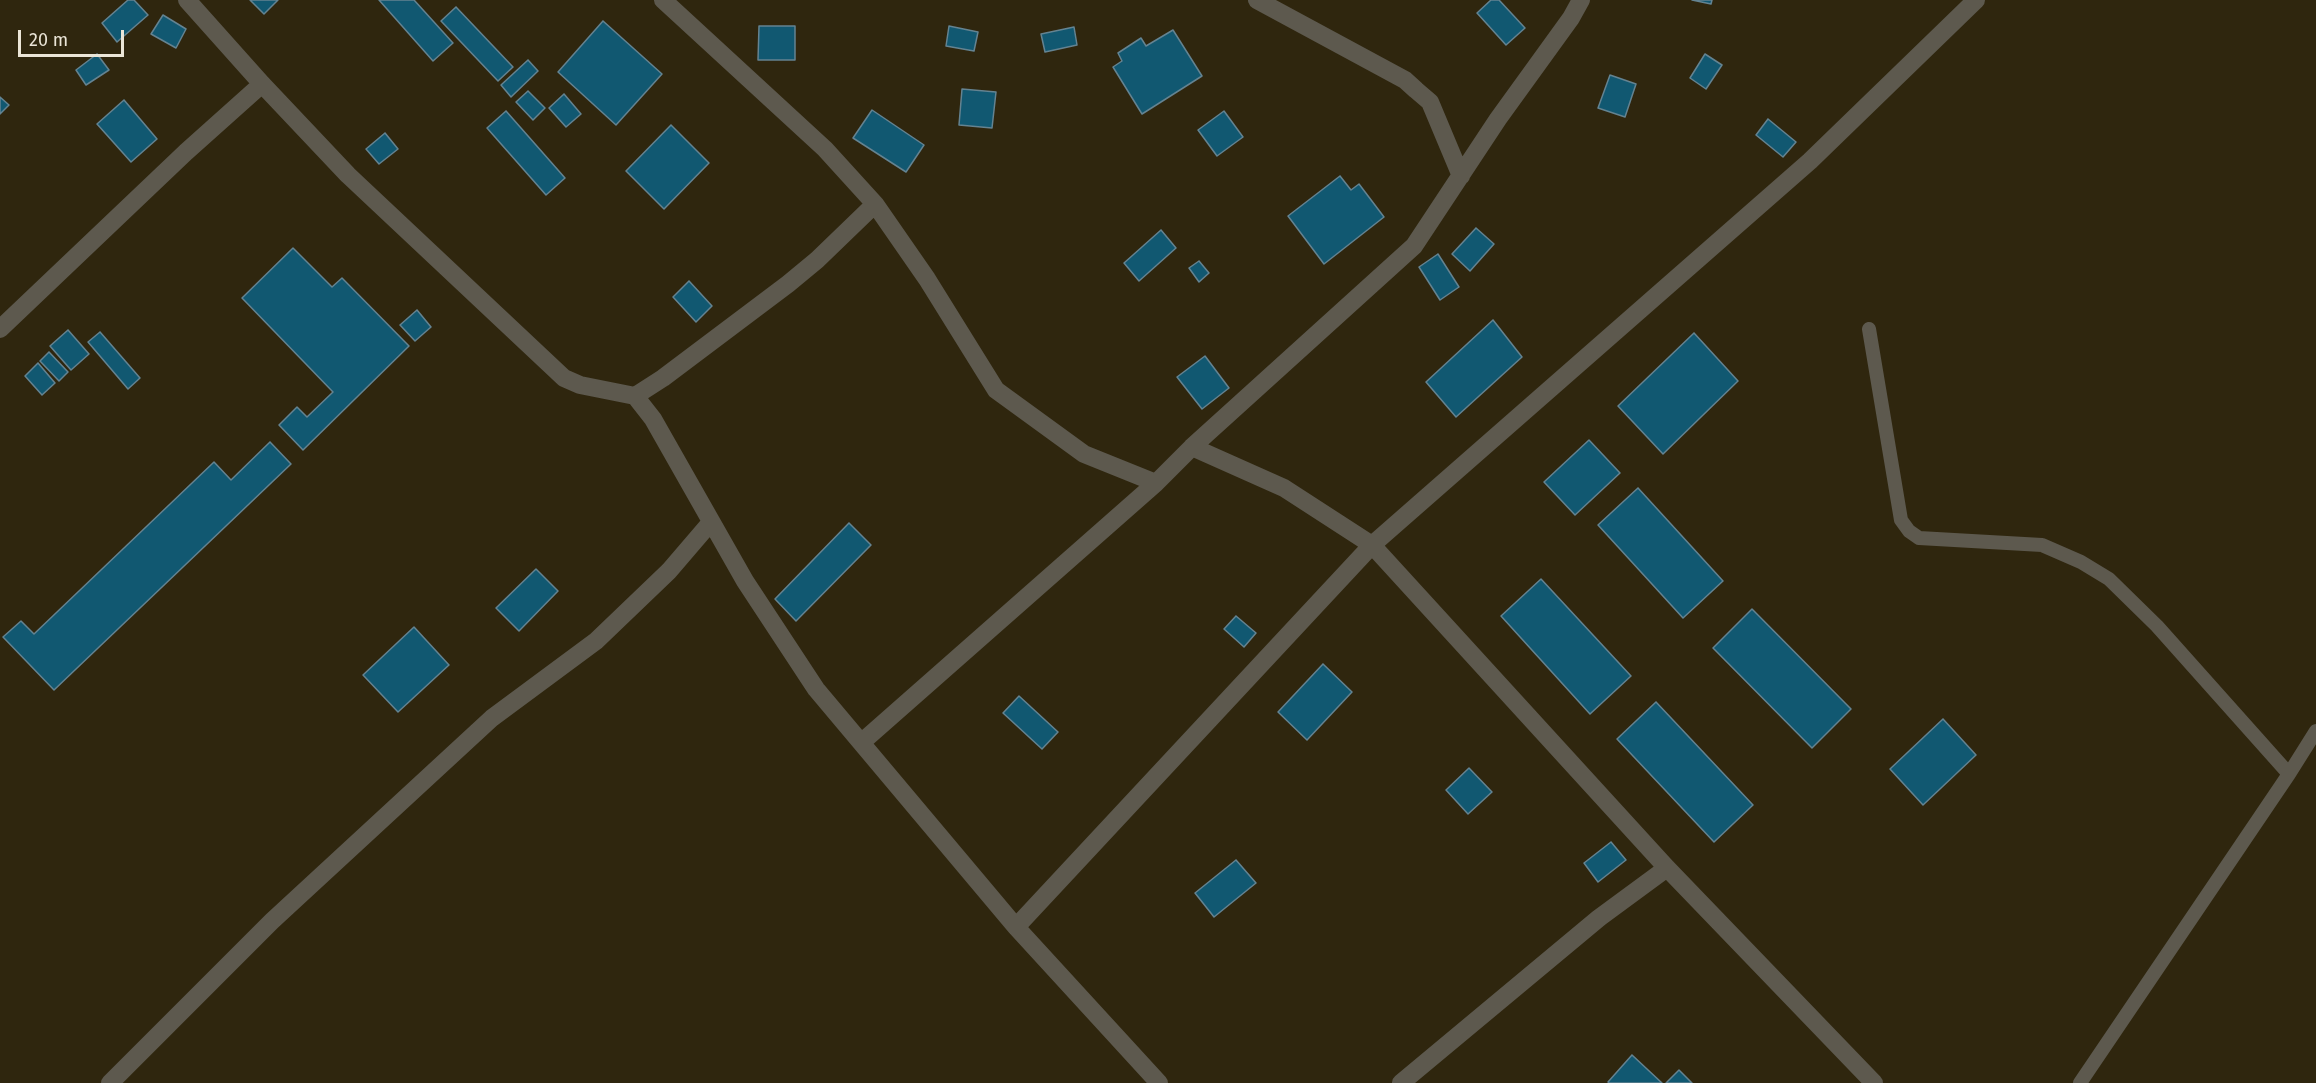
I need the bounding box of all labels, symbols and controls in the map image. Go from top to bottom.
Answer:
scale bar [21,18,128,56]
text: 20 m [29,29,68,51]

